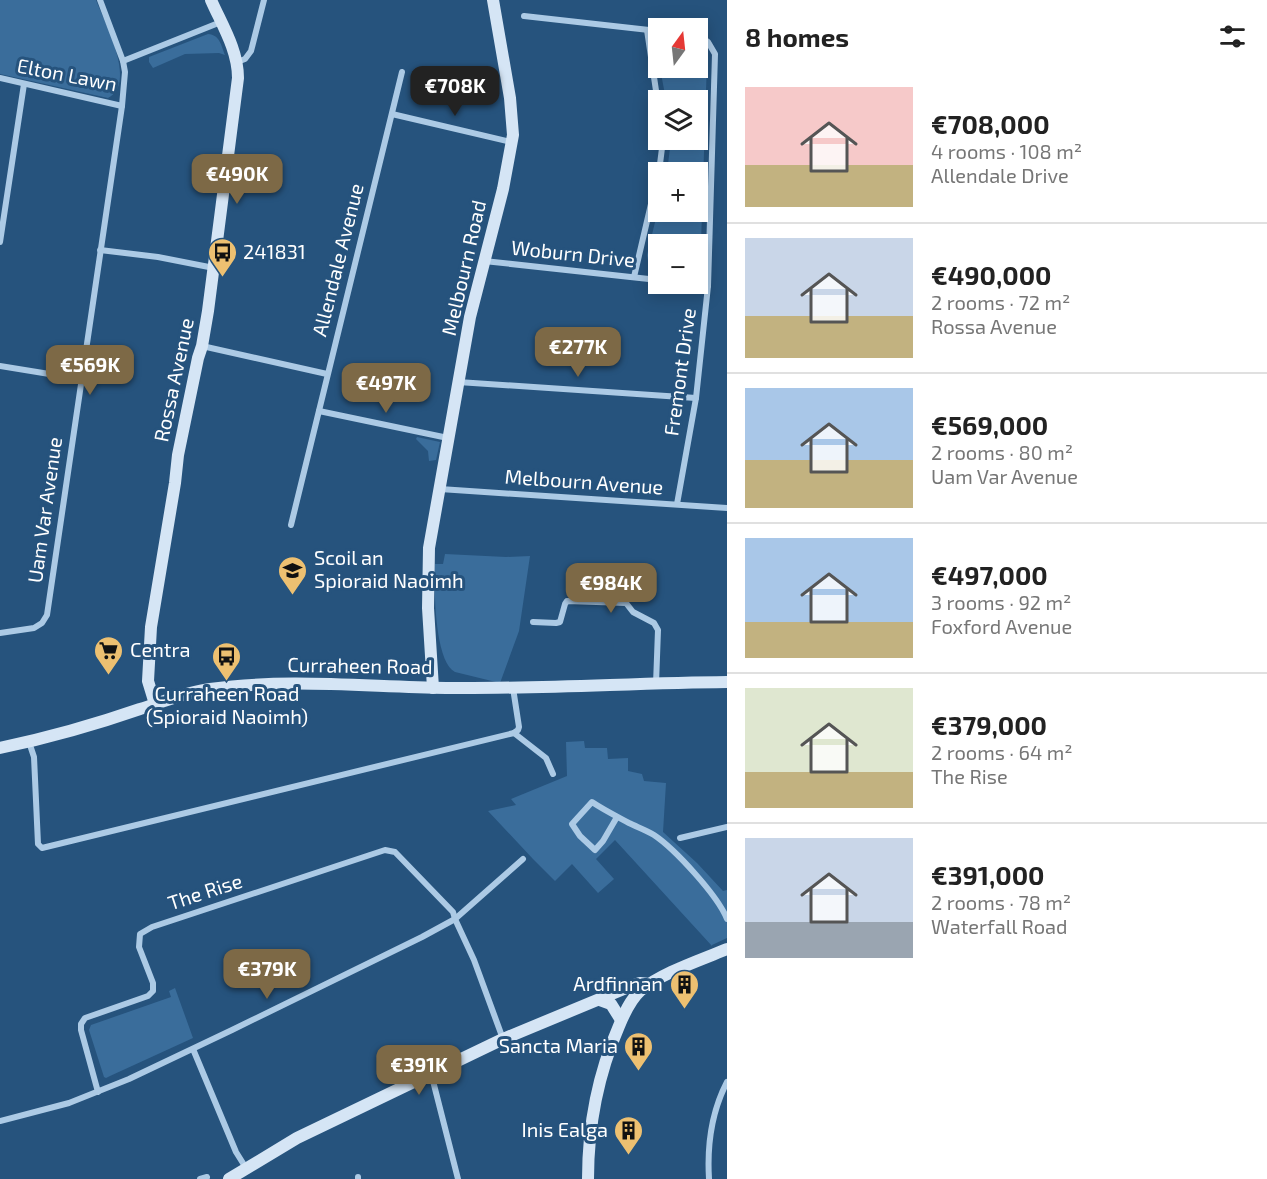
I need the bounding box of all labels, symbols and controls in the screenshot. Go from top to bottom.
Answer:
north arrow [648,18,708,78]
map controls [648,18,708,294]
icon: filters [1216,20,1249,53]
text: 8 homes [745,21,849,52]
street label: Elton Lawn [15,53,119,95]
pin: €708K [413,66,497,117]
text: €708K [424,73,486,97]
button: layers [648,90,708,150]
text: €708,000 [931,108,1050,139]
icon: home [793,111,865,183]
text: 4 rooms · 108 m² [931,139,1082,163]
pin: €490K [195,154,279,205]
text: €490K [206,161,268,185]
button: + [648,162,708,222]
text: Allendale Drive [931,163,1069,187]
street label: Allendale Avenue [306,181,368,339]
street label: Melbourn Road [436,198,490,338]
button: − [648,234,708,294]
street label: Woburn Drive [510,235,636,271]
bus stop icon: 241831 [206,236,238,278]
place label: 241831 [243,239,306,263]
text: €490,000 [931,259,1052,290]
icon: home [793,262,865,334]
text: 2 rooms · 72 m² [931,290,1070,314]
street label: Fremont Drive [658,306,700,437]
text: Rossa Avenue [931,314,1057,338]
street label: Rossa Avenue [148,316,198,444]
pin: €277K [536,327,620,378]
text: €277K [549,334,607,358]
pin: €569K [48,345,132,396]
text: €569K [60,352,120,376]
pin: €497K [344,363,428,414]
text: €497K [356,370,416,394]
text: €569,000 [931,409,1048,440]
icon: home [793,412,865,484]
street label: Uam Var Avenue [22,435,66,584]
text: 2 rooms · 80 m² [931,440,1073,464]
street label: Melbourn Avenue [504,463,664,499]
text: Uam Var Avenue [931,464,1078,488]
place label: Scoil an Spioraid Naoimh [314,545,464,592]
school or university icon: Scoil an Spioraid Naoimh [277,554,309,596]
text: €497,000 [931,559,1048,590]
icon: home [793,562,865,634]
pin: €984K [569,563,653,614]
text: €984K [580,570,642,594]
text: 3 rooms · 92 m² [931,590,1071,614]
text: Foxford Avenue [931,614,1072,638]
supermarket icon: Centra [93,634,125,676]
place label: Centra [130,637,190,661]
bus stop icon: Curraheen Road (Spioraid Naoimh) [211,640,243,682]
street label: Curraheen Road [287,652,433,678]
place label: Curraheen Road (Spioraid Naoimh) [146,681,308,728]
text: €379,000 [931,709,1047,740]
icon: home [793,712,865,784]
text: 2 rooms · 64 m² [931,740,1073,764]
text: The Rise [931,764,1008,788]
text: €391,000 [931,859,1045,890]
icon: home [793,862,865,934]
street label: The Rise [165,868,245,914]
text: 2 rooms · 78 m² [931,890,1071,914]
text: Waterfall Road [931,914,1068,938]
pin: €379K [225,949,309,1000]
text: €379K [237,956,297,980]
building icon: Ardfinnan [668,968,700,1010]
place label: Ardfinnan [573,971,663,995]
building icon: Sancta Maria [623,1030,655,1072]
place label: Sancta Maria [499,1033,618,1057]
pin: €391K [377,1045,461,1096]
text: €391K [390,1052,448,1076]
building icon: Inis Ealga [613,1114,645,1156]
place label: Inis Ealga [521,1117,608,1141]

